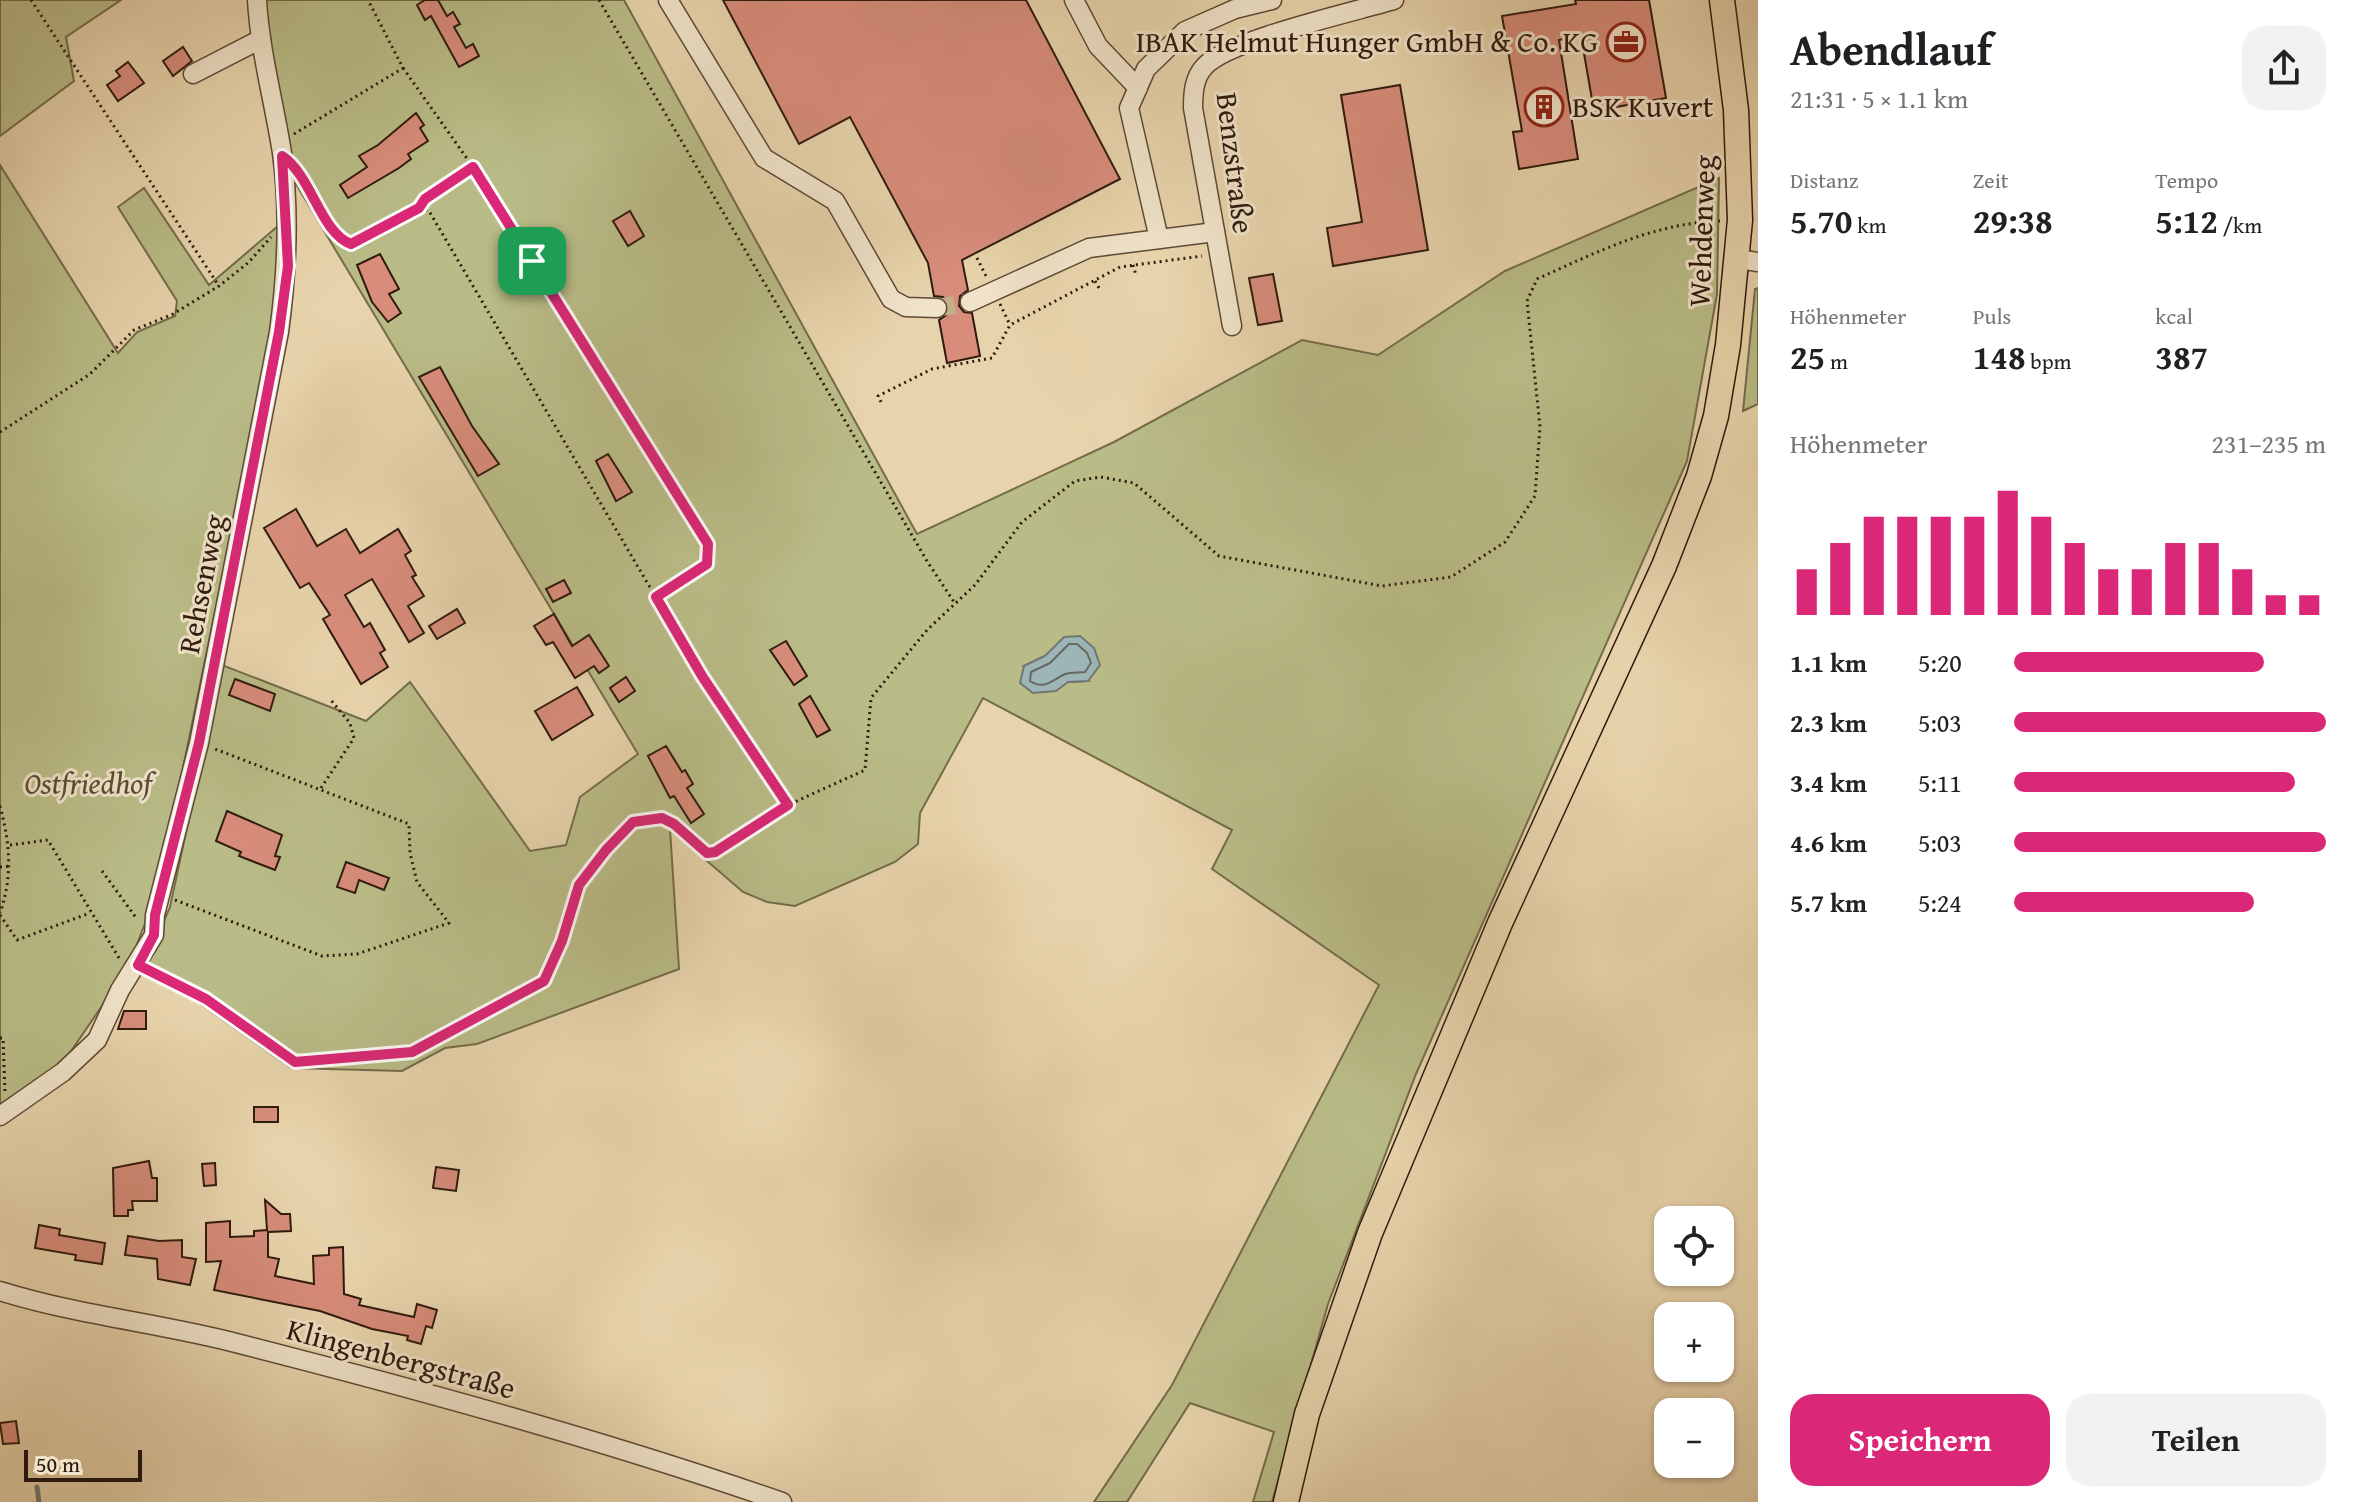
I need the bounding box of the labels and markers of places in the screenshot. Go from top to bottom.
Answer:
place label: IBAK Helmut Hunger GmbH & Co. KG [1136,19,1598,63]
office icon: IBAK Helmut Hunger GmbH & Co. KG [1605,21,1647,63]
place label: BSK Kuvert [1572,84,1714,128]
building icon: BSK Kuvert [1523,86,1565,128]
pin [498,227,566,295]

